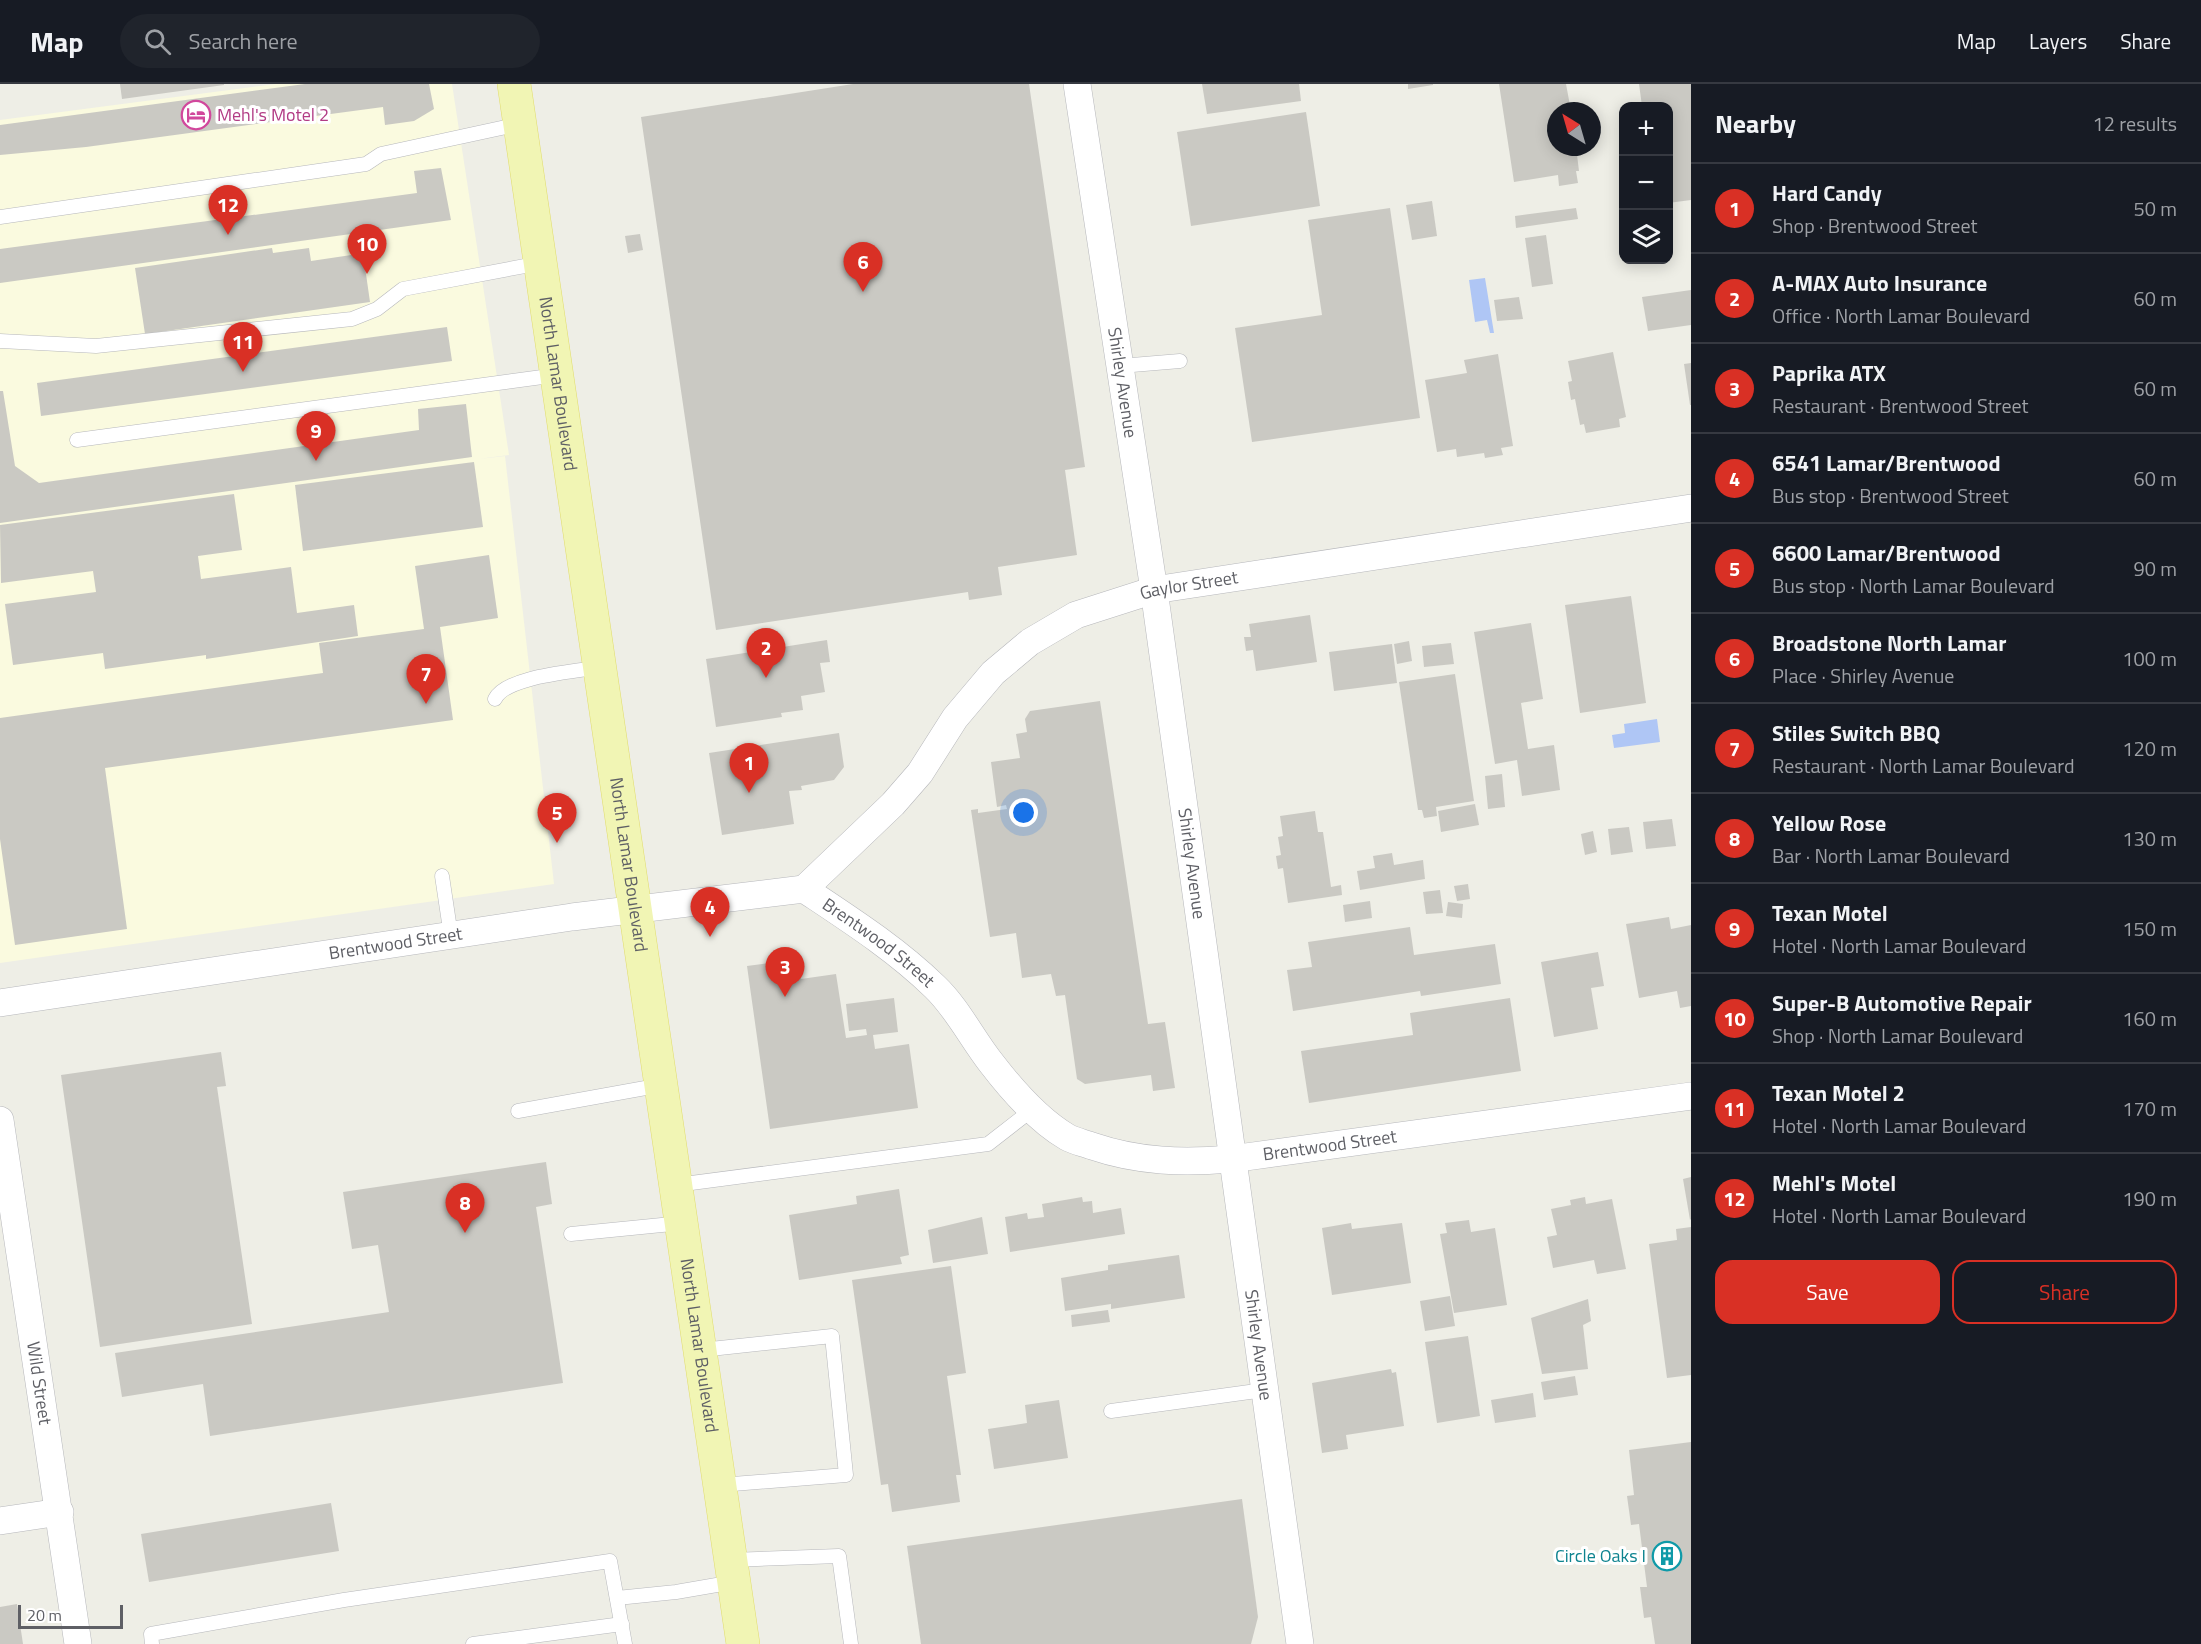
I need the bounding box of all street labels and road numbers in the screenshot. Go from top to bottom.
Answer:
street label: North Lamar Boulevard [532,295,585,473]
street label: Shirley Avenue [1101,325,1145,440]
street label: Gaylor Street [1136,563,1240,607]
street label: North Lamar Boulevard [603,775,655,954]
street label: Shirley Avenue [1171,806,1213,921]
street label: Brentwood Street [817,891,942,994]
street label: Brentwood Street [327,920,465,966]
street label: Brentwood Street [1261,1122,1399,1168]
street label: North Lamar Boulevard [674,1256,726,1434]
street label: Shirley Avenue [1238,1288,1280,1402]
street label: Wild Street [20,1339,59,1427]

